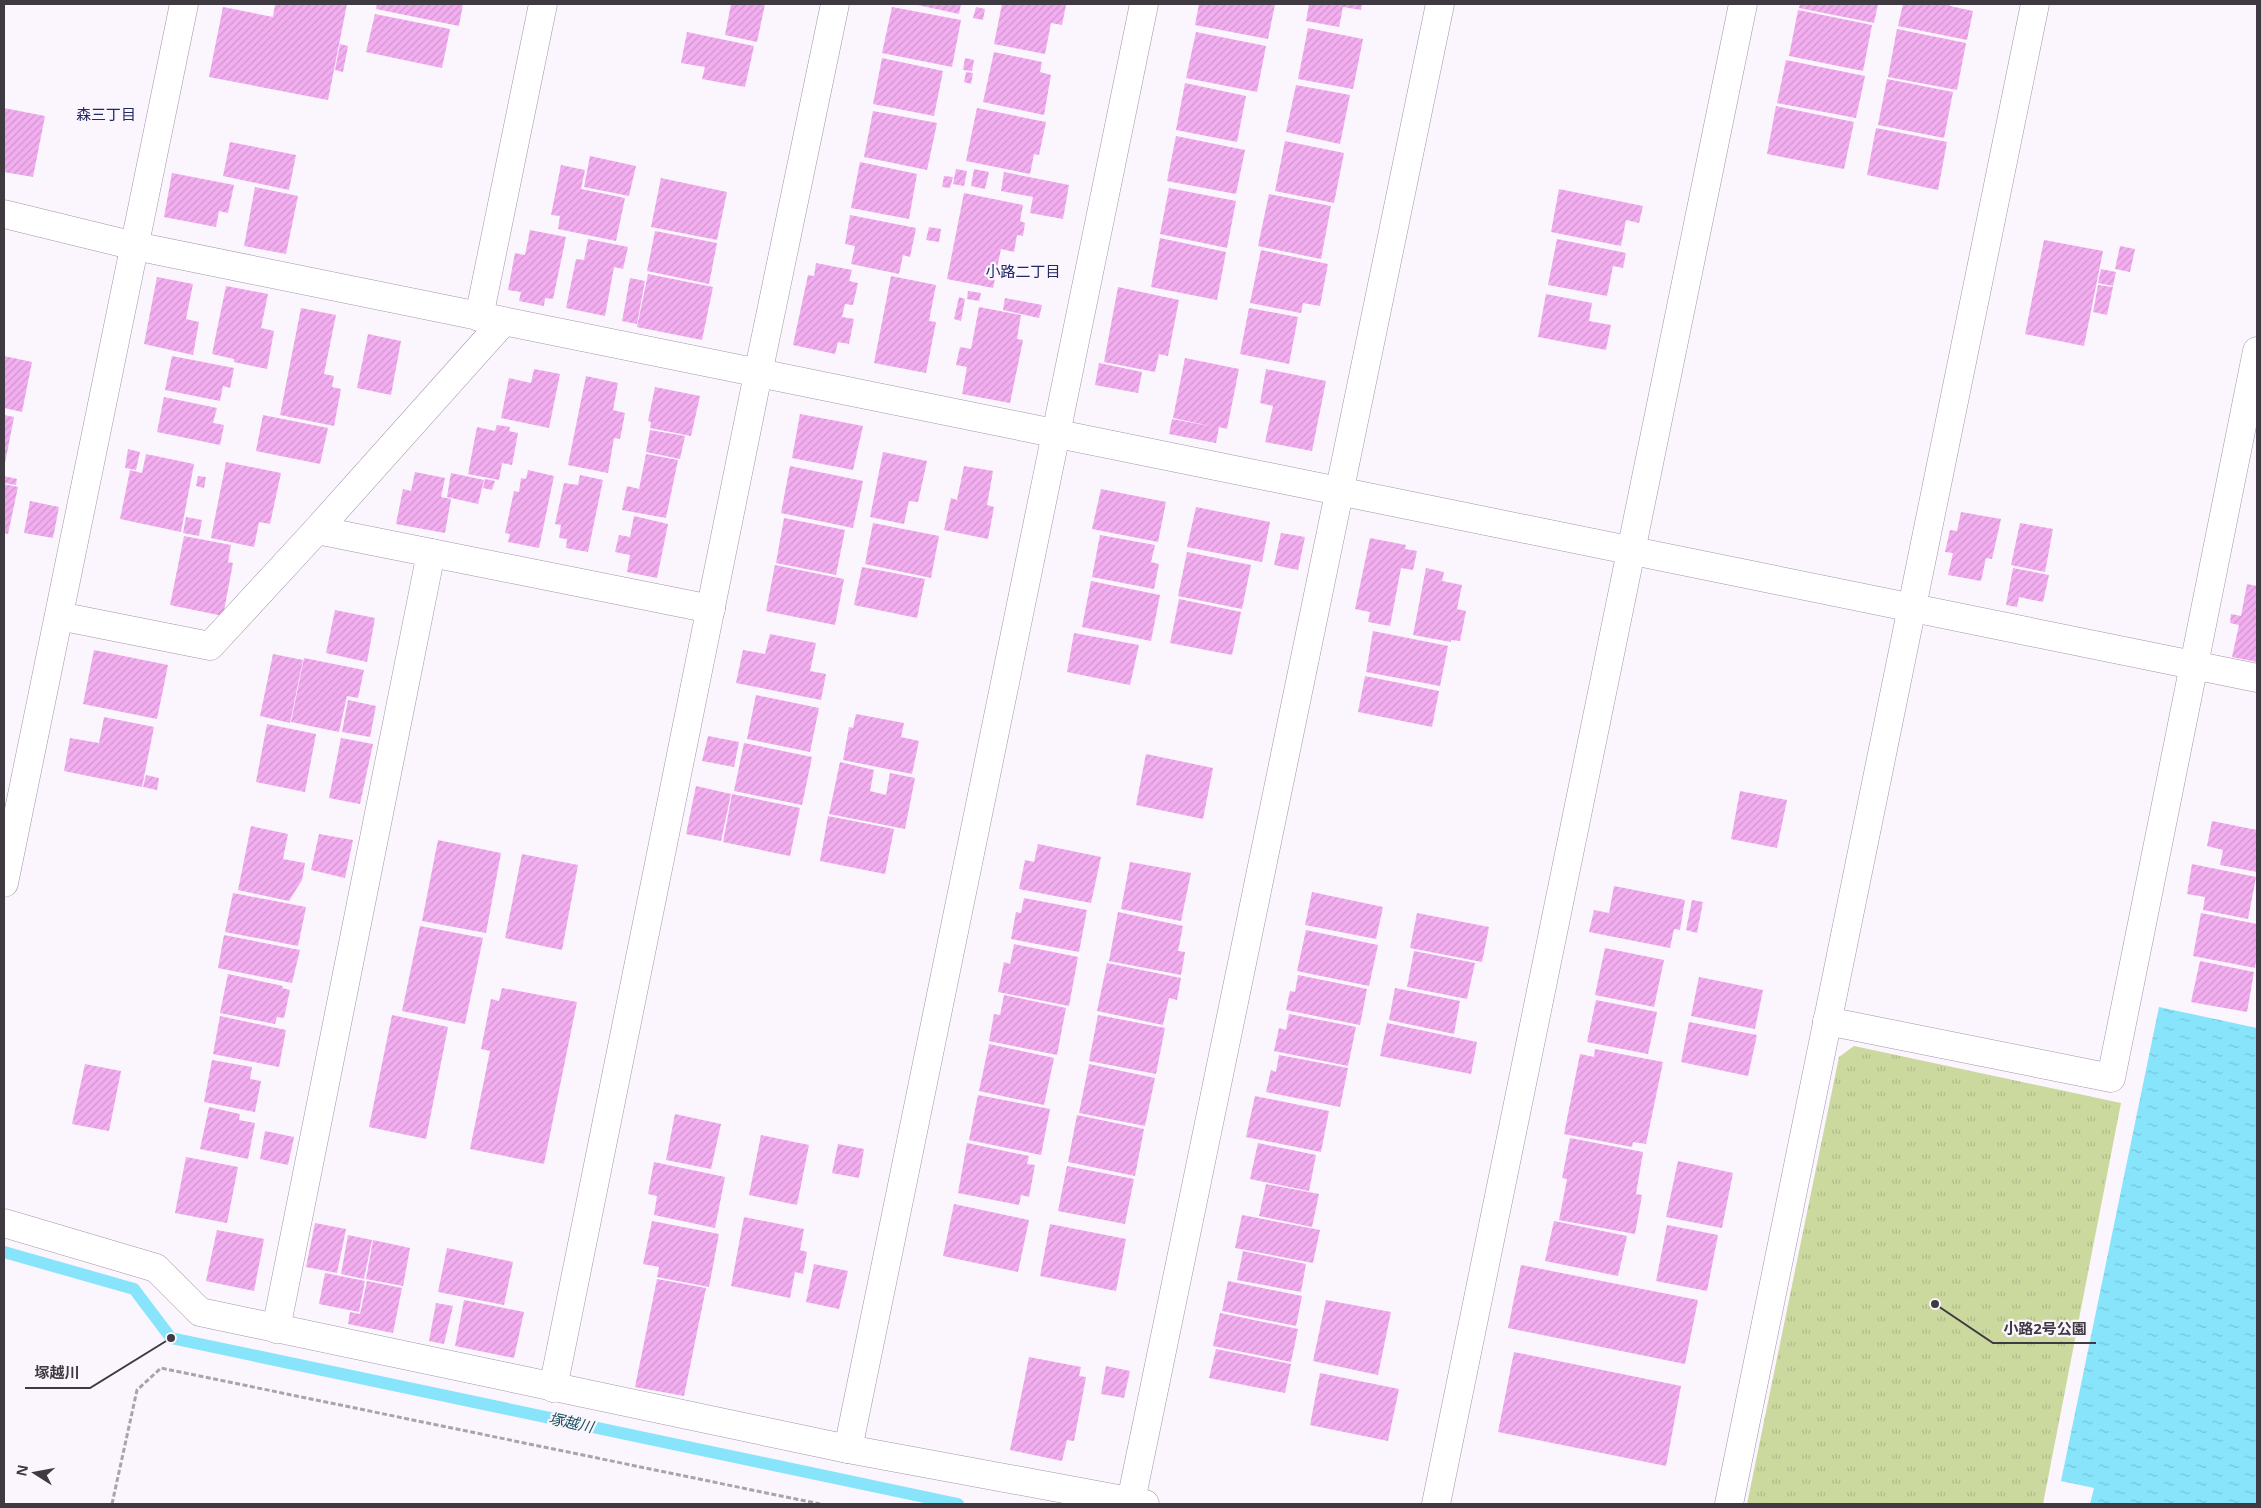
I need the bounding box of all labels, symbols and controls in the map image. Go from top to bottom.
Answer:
district label: 森三丁目 [76,104,136,124]
district label: 小路二丁目 [985,261,1061,281]
callout: 小路2号公園 [1993,1313,2096,1343]
text: 小路2号公園 [2003,1318,2087,1338]
callout: 塚越川 [25,1358,90,1388]
text: 塚越川 [34,1362,80,1382]
water label: 塚越川 [547,1408,597,1437]
north arrow [10,1448,60,1498]
text: N [11,1463,32,1478]

